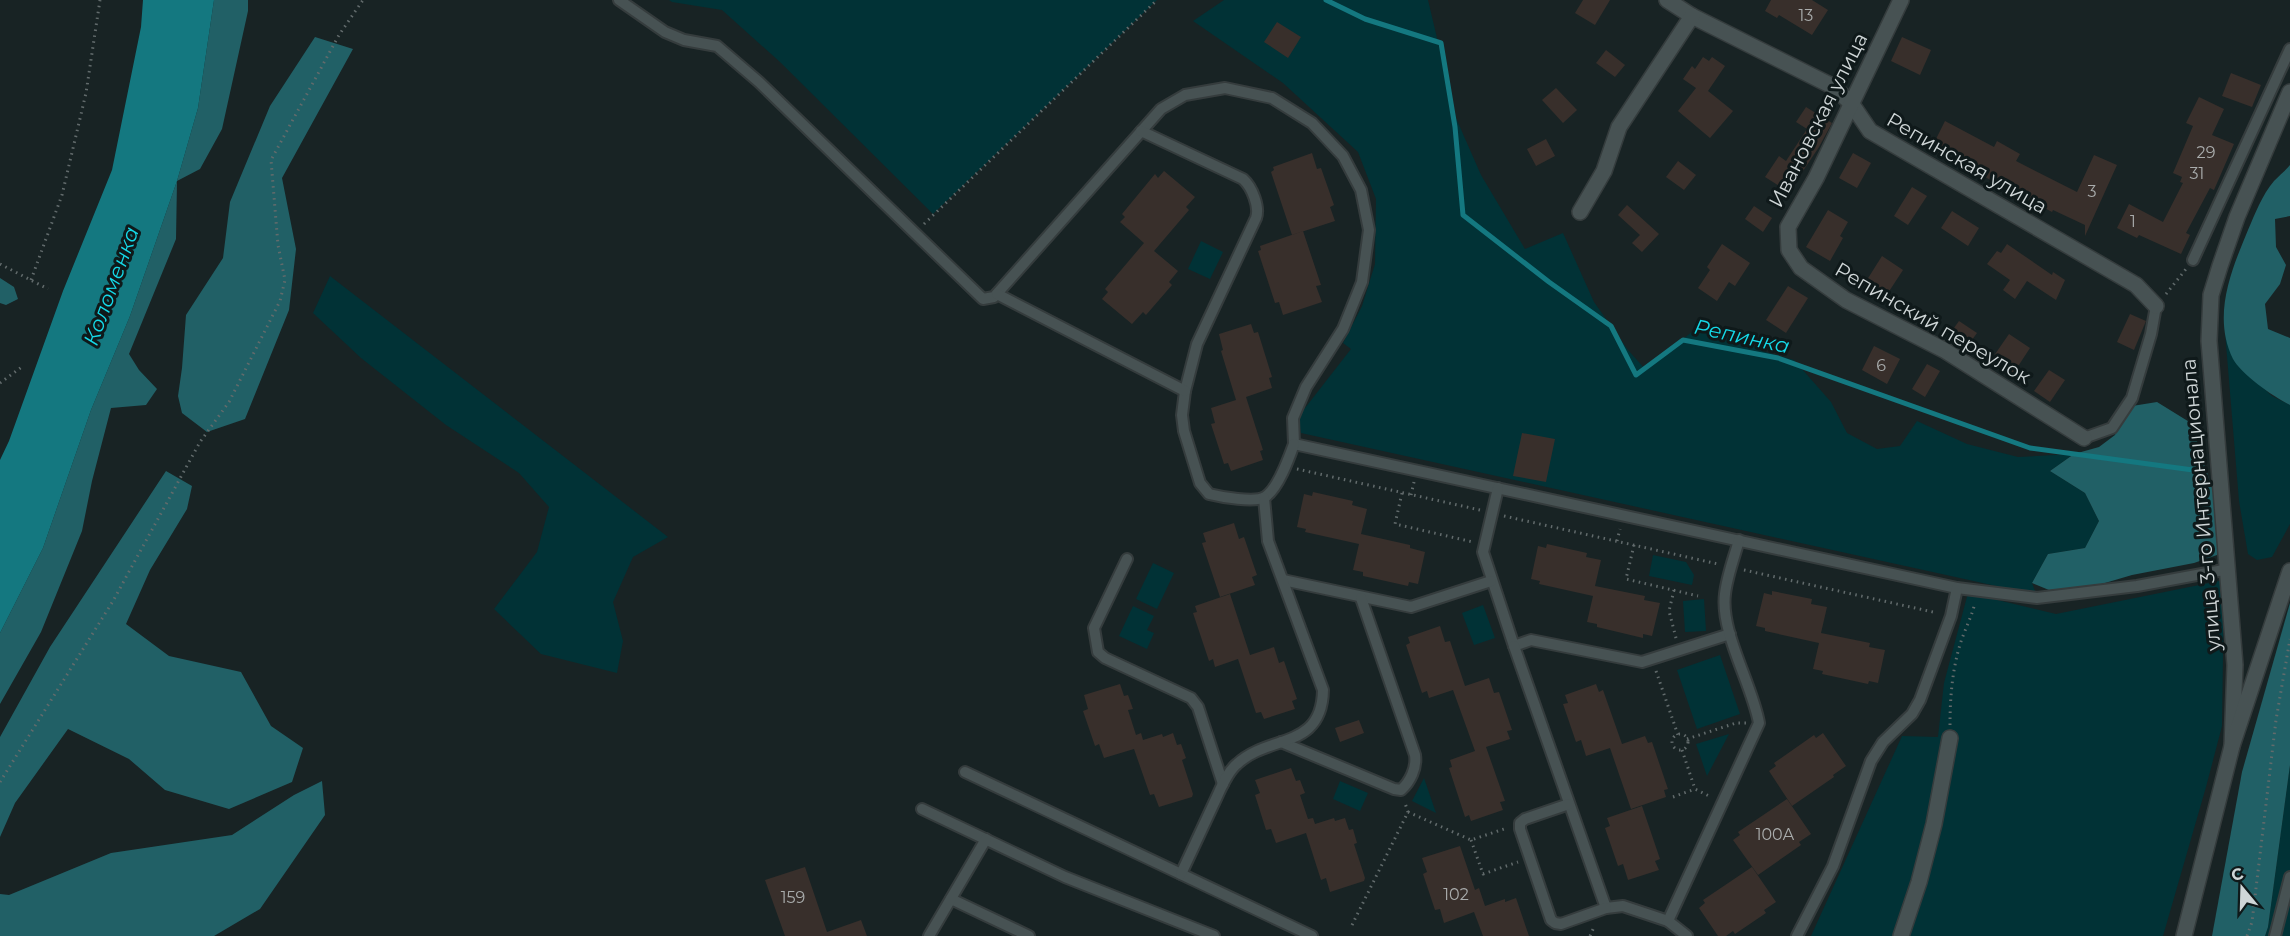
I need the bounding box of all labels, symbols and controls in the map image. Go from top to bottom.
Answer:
house number: 13 [1799,6,1813,25]
street label: Ивановская улица [1764,29,1872,211]
street label: Репинская улица [1883,107,2051,219]
house number: 29 [2197,143,2215,162]
house number: 31 [2190,164,2204,183]
house number: 3 [2087,182,2097,201]
house number: 1 [2130,212,2136,231]
water label: Коломенка [78,223,144,349]
street label: Репинский переулок [1831,257,2035,389]
water label: Репинка [1692,314,1792,358]
house number: 6 [1876,356,1886,375]
street label: улица 3-го Интернационала [2176,358,2226,653]
house number: 100А [1756,825,1794,844]
north arrow [2212,858,2272,918]
text: С [2229,863,2246,885]
house number: 102 [1443,885,1469,904]
house number: 159 [781,888,805,907]

